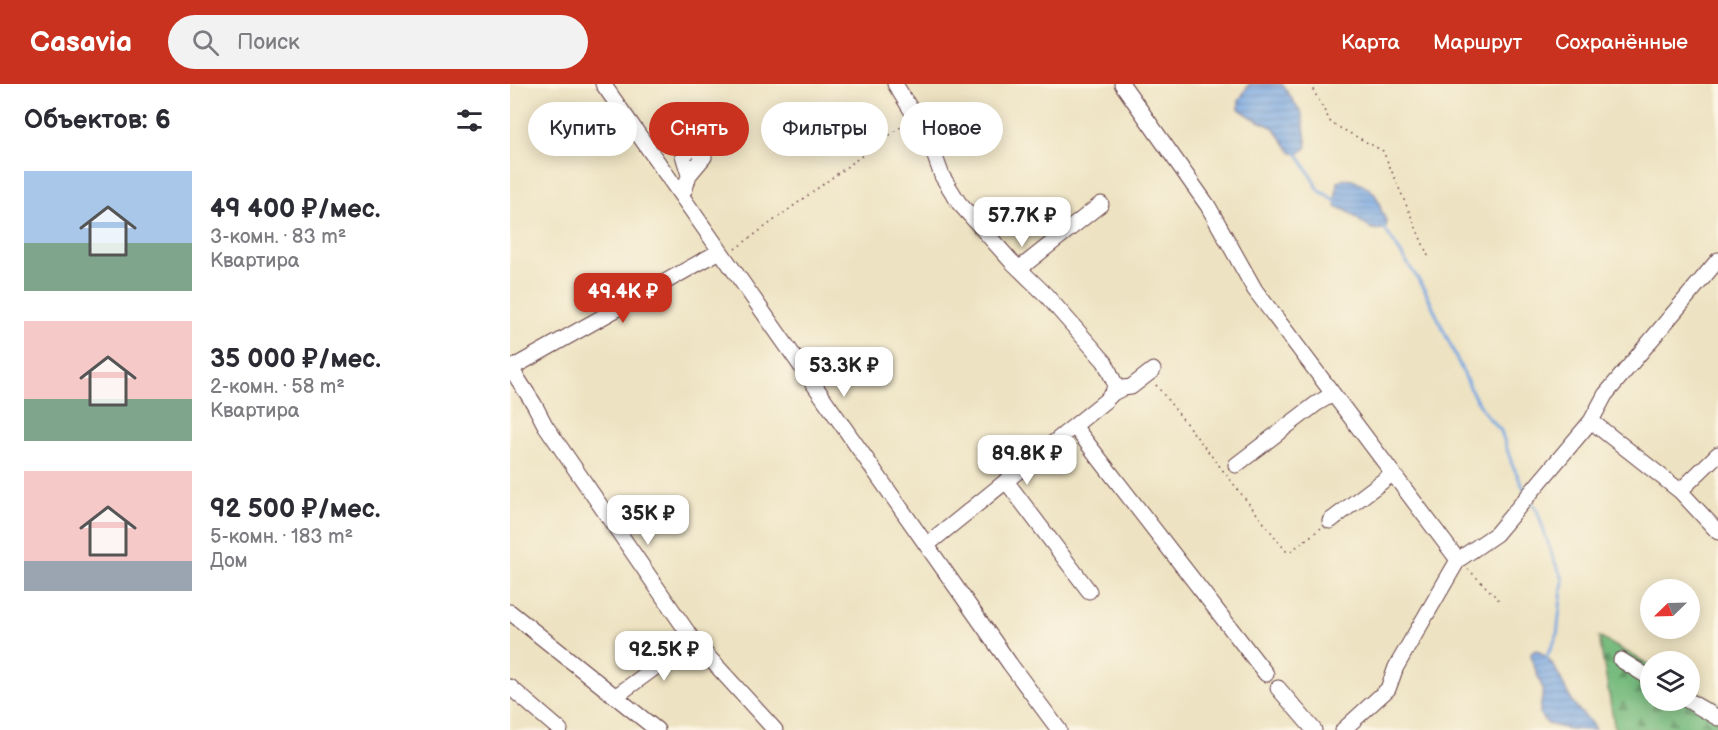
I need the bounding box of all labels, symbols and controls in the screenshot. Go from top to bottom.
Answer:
search box [168,15,588,69]
text: Casavia [30,26,132,59]
icon: search [189,26,222,59]
text: Поиск [237,29,300,56]
text: Карта [1341,30,1400,55]
text: Маршрут [1433,30,1522,55]
text: Сохранённые [1555,30,1688,55]
chip: Купить [528,102,637,156]
chip: Снять [649,102,749,156]
chip: Фильтры [761,102,888,156]
chip: Новое [900,102,1003,156]
icon: filters [453,104,486,137]
text: Объектов: 6 [24,105,171,136]
text: 49 400 ₽/мес. [210,194,381,225]
icon: home [72,195,144,267]
pin: 57.7K ₽ [967,197,1077,248]
text: 57.7K ₽ [988,204,1056,228]
text: 3-комн. · 83 m² [210,225,346,249]
text: Квартира [210,249,300,273]
pin: 49.4K ₽ [568,273,678,324]
text: 49.4K ₽ [588,280,658,304]
text: 35 000 ₽/мес. [210,344,381,375]
icon: home [72,345,144,417]
pin: 53.3K ₽ [789,347,899,398]
text: 53.3K ₽ [809,354,879,378]
text: 2-комн. · 58 m² [210,375,345,399]
text: Квартира [210,399,300,423]
pin: 89.8K ₽ [972,435,1082,486]
text: 89.8K ₽ [992,442,1062,466]
text: 92 500 ₽/мес. [210,494,381,525]
icon: home [72,495,144,567]
pin: 35K ₽ [606,495,690,546]
text: 35K ₽ [621,502,675,526]
text: 5-комн. · 183 m² [210,525,353,549]
text: Дом [210,549,248,573]
north arrow [1640,579,1700,639]
map controls [1640,579,1700,711]
pin: 92.5K ₽ [609,631,719,682]
text: 92.5K ₽ [629,638,699,662]
button: layers [1640,651,1700,711]

